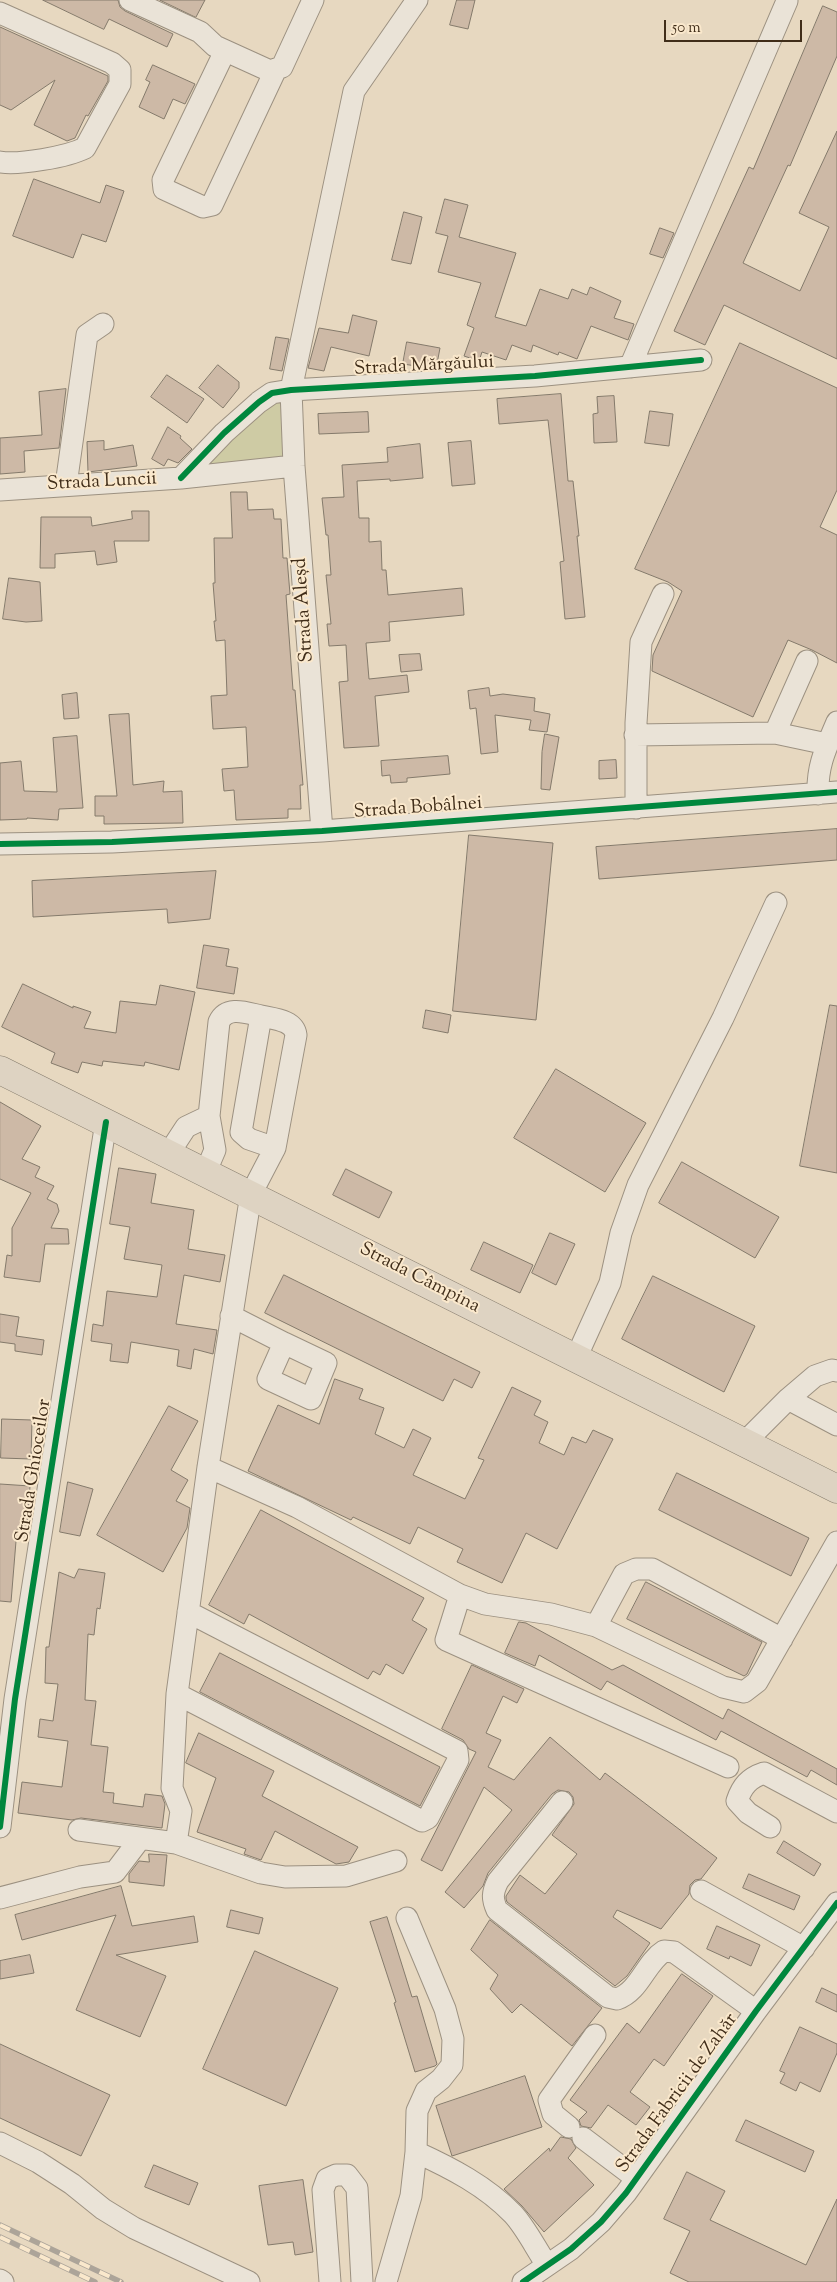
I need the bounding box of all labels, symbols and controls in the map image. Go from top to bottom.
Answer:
scale bar [667,10,804,42]
text: 50 m [672,18,701,39]
street label: Strada Mărgăului [353,352,495,382]
street label: Strada Luncii [47,469,157,497]
street label: Strada Aleșd [290,557,320,663]
street label: Strada Bobâlnei [353,793,483,825]
street label: Strada Câmpina [355,1239,483,1319]
street label: Strada Ghioceilor [12,1398,58,1544]
street label: Strada Fabricii de Zahăr [612,2010,744,2178]

